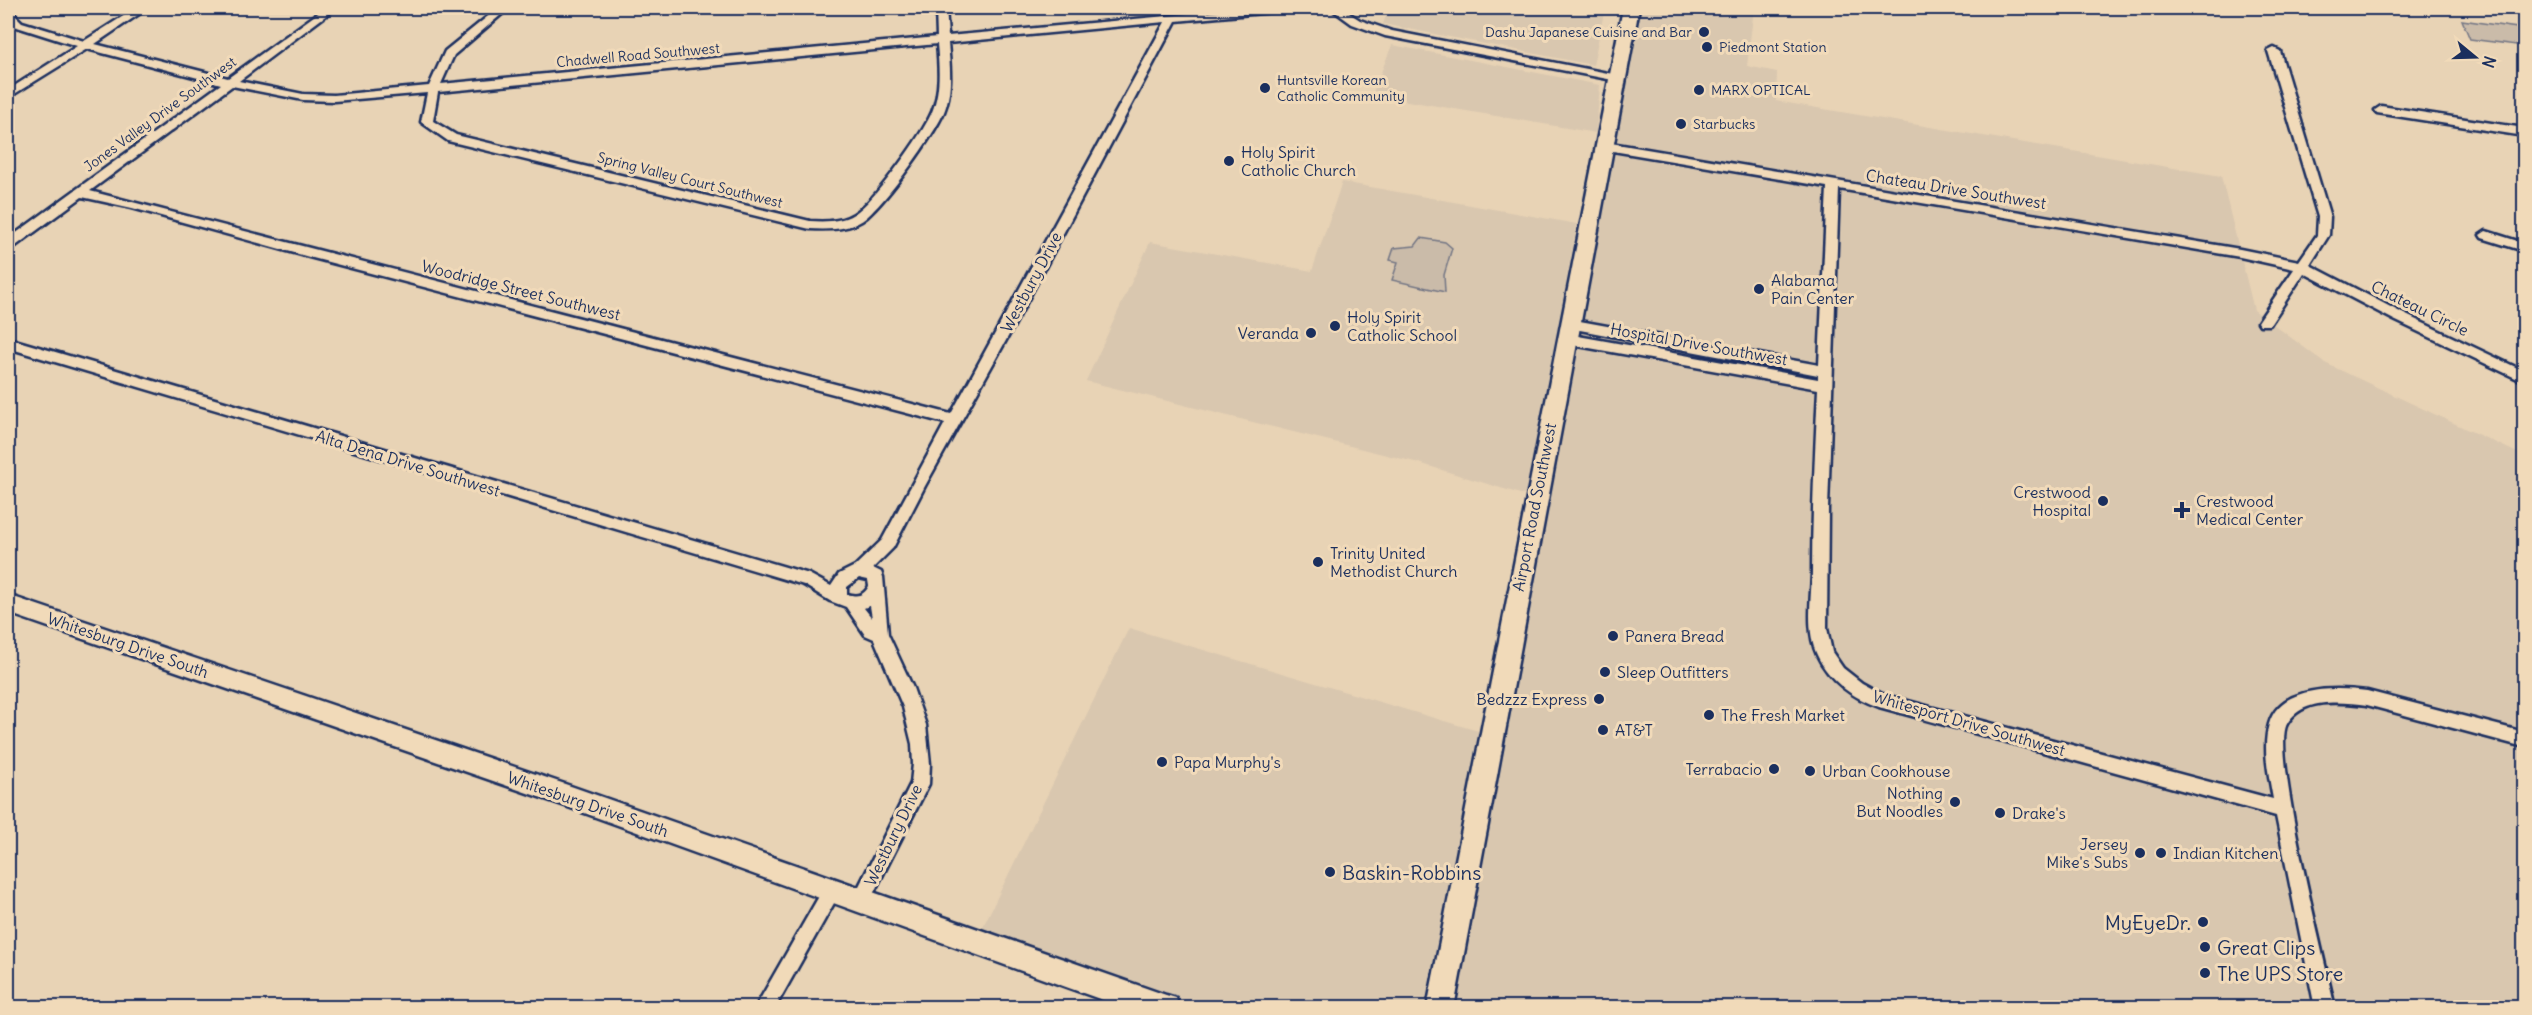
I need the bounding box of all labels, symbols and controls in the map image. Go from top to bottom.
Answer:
place label: Dashu Japanese Cuisine and Bar [1485,23,1692,41]
marker: Dashu Japanese Cuisine and Bar [1697,25,1711,39]
north arrow [2445,27,2505,87]
place label: Piedmont Station [1719,38,1827,56]
street label: Chadwell Road Southwest [556,39,721,71]
marker: Piedmont Station [1700,40,1714,54]
street label: Jones Valley Drive Southwest [80,52,240,175]
text: N [2478,53,2500,70]
place label: Huntsville Korean Catholic Community [1277,71,1405,105]
marker: Huntsville Korean Catholic Community [1258,81,1272,95]
place label: MARX OPTICAL [1711,81,1811,99]
marker: MARX OPTICAL [1692,83,1706,97]
place label: Starbucks [1693,115,1755,133]
marker: Starbucks [1674,117,1688,131]
place label: Holy Spirit Catholic Church [1241,142,1356,180]
street label: Spring Valley Court Southwest [596,148,785,212]
marker: Holy Spirit Catholic Church [1222,154,1236,168]
street label: Chateau Drive Southwest [1864,165,2048,213]
street label: Westbury Drive [996,228,1066,336]
street label: Woodridge Street Southwest [419,256,623,325]
place label: Alabama Pain Center [1771,270,1855,308]
street label: Chateau Circle [2368,276,2472,340]
marker: Alabama Pain Center [1752,282,1766,296]
place label: Holy Spirit Catholic School [1347,307,1457,345]
marker: Holy Spirit Catholic School [1328,319,1342,333]
street label: Hospital Drive Southwest [1609,319,1790,370]
place label: Veranda [1238,323,1299,343]
marker: Veranda [1304,326,1318,340]
street label: Airport Road Southwest [1508,420,1560,593]
street label: Alta Dena Drive Southwest [313,425,503,501]
place label: Crestwood Hospital [2013,482,2091,520]
place label: Crestwood Medical Center [2196,491,2304,529]
marker: Crestwood Hospital [2096,494,2110,508]
marker: Crestwood Medical Center [2173,501,2191,519]
place label: Trinity United Methodist Church [1330,543,1457,581]
marker: Trinity United Methodist Church [1311,555,1325,569]
street label: Whitesburg Drive South [45,608,211,682]
place label: Panera Bread [1625,626,1724,646]
marker: Panera Bread [1606,629,1620,643]
place label: Sleep Outfitters [1617,662,1729,682]
marker: Sleep Outfitters [1598,665,1612,679]
street label: Whitesport Drive Southwest [1870,686,2068,760]
place label: Bedzzz Express [1476,689,1587,709]
marker: Bedzzz Express [1592,692,1606,706]
place label: The Fresh Market [1721,705,1846,725]
marker: The Fresh Market [1702,708,1716,722]
place label: AT&T [1615,720,1653,740]
marker: AT&T [1596,723,1610,737]
place label: Papa Murphy's [1174,752,1281,772]
marker: Papa Murphy's [1155,755,1169,769]
place label: Terrabacio [1686,759,1762,779]
place label: Urban Cookhouse [1822,761,1950,781]
marker: Terrabacio [1767,762,1781,776]
marker: Urban Cookhouse [1803,764,1817,778]
street label: Whitesburg Drive South [505,767,671,841]
street label: Westbury Drive [860,781,926,889]
place label: Nothing But Noodles [1856,783,1943,821]
marker: Nothing But Noodles [1948,795,1962,809]
place label: Drake's [2012,803,2066,823]
marker: Drake's [1993,806,2007,820]
place label: Jersey Mike's Subs [2046,834,2128,872]
place label: Indian Kitchen [2173,843,2278,863]
marker: Jersey Mike's Subs [2133,846,2147,860]
marker: Indian Kitchen [2154,846,2168,860]
place label: Baskin-Robbins [1342,860,1481,885]
marker: Baskin-Robbins [1323,865,1337,879]
place label: MyEyeDr. [2105,910,2191,935]
marker: MyEyeDr. [2196,915,2210,929]
place label: Great Clips [2217,935,2315,960]
marker: Great Clips [2198,940,2212,954]
place label: The UPS Store [2217,961,2343,986]
marker: The UPS Store [2198,966,2212,980]

